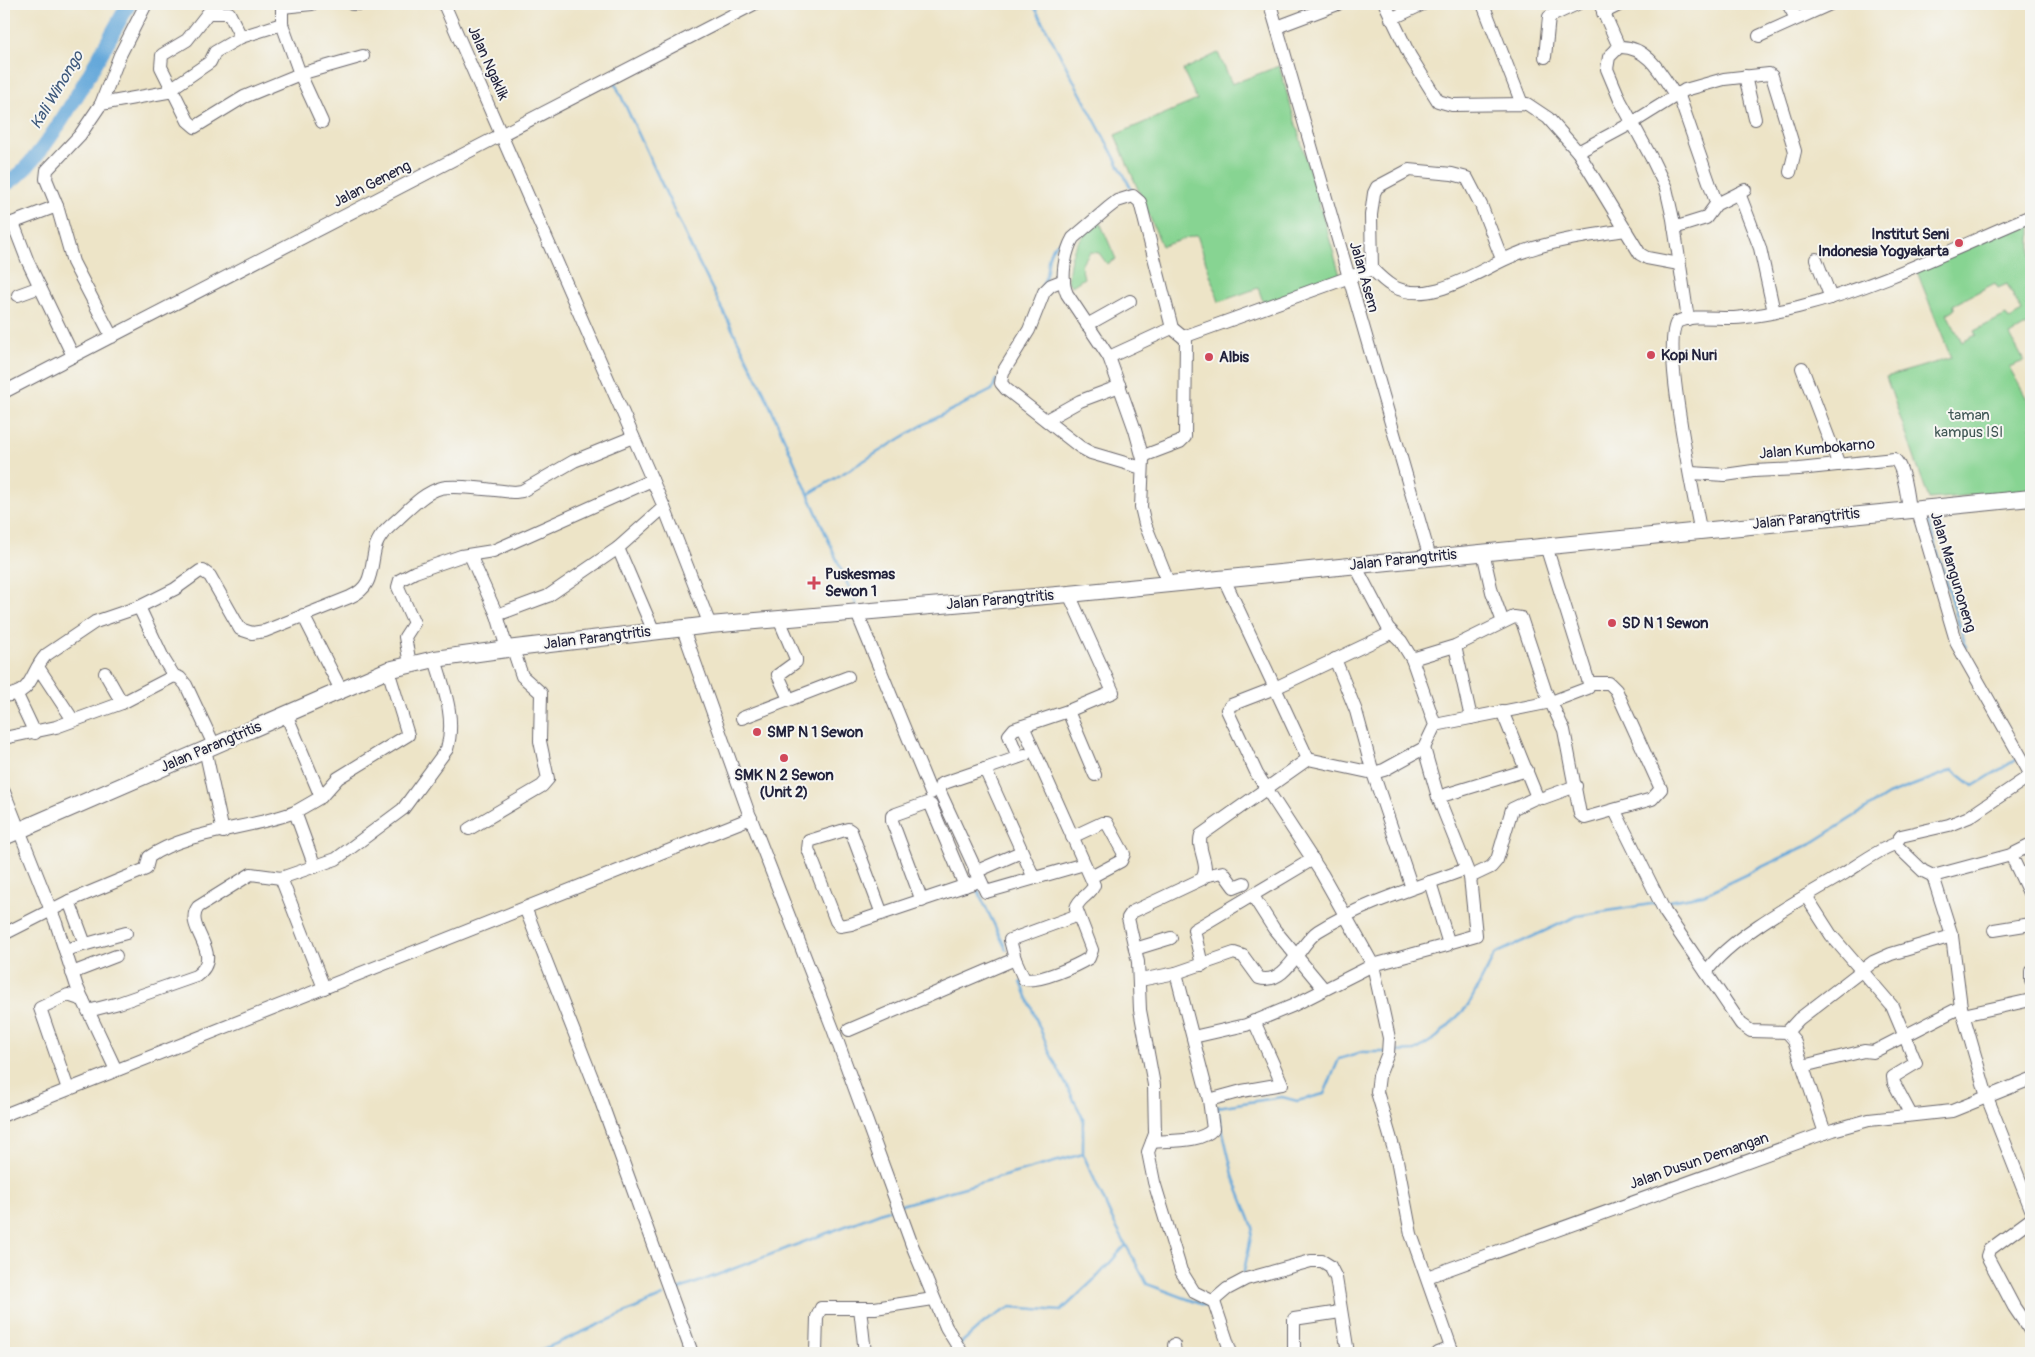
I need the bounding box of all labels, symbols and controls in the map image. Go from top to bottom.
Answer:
street label: Jalan Ngaklik [463,23,513,104]
water label: Kali Winongo [26,46,89,132]
street label: Jalan Geneng [330,156,414,212]
place label: Institut Seni Indonesia Yogyakarta [1818,225,1949,261]
marker: Institut Seni Indonesia Yogyakarta [1953,237,1965,249]
street label: Jalan Asem [1345,239,1383,315]
place label: Kopi Nuri [1661,346,1717,365]
place label: Albis [1219,348,1249,367]
marker: Kopi Nuri [1645,349,1657,361]
marker: Albis [1203,351,1215,363]
park label: taman kampus ISI [1935,406,2003,442]
street label: Jalan Kumbokarno [1758,434,1876,464]
street label: Jalan Parangtritis [1751,504,1861,534]
street label: Jalan Mangunoneng [1926,509,1980,635]
street label: Jalan Parangtritis [1348,545,1458,575]
place label: Puskesmas Sewon 1 [825,565,895,601]
marker: Puskesmas Sewon 1 [807,576,821,590]
street label: Jalan Parangtritis [945,586,1055,614]
place label: SD N 1 Sewon [1622,614,1709,633]
marker: SD N 1 Sewon [1606,617,1618,629]
street label: Jalan Parangtritis [542,622,652,654]
street label: Jalan Parangtritis [158,717,265,777]
place label: SMP N 1 Sewon [767,723,864,742]
marker: SMP N 1 Sewon [751,726,763,738]
marker: SMK N 2 Sewon (Unit 2) [778,752,790,764]
place label: SMK N 2 Sewon (Unit 2) [734,766,834,802]
street label: Jalan Dusun Demangan [1627,1128,1771,1194]

